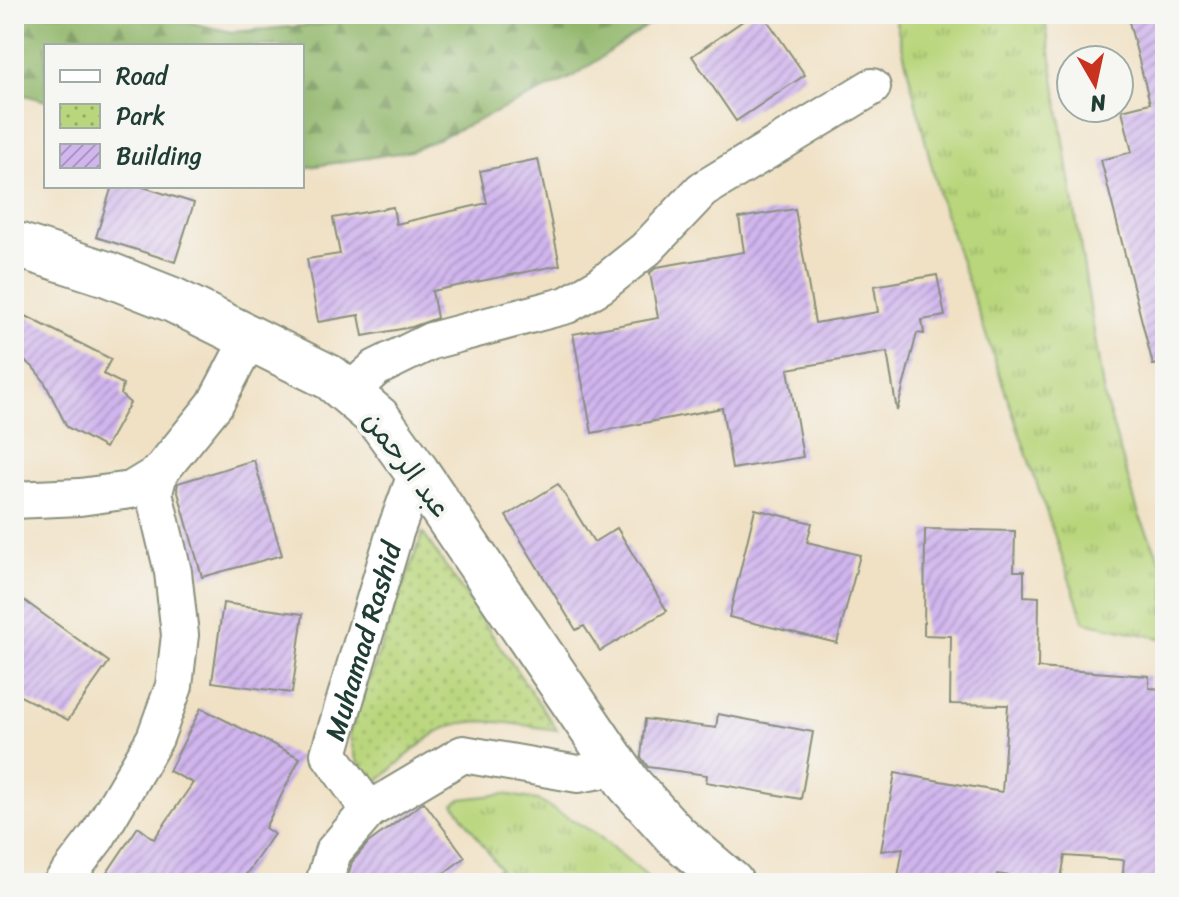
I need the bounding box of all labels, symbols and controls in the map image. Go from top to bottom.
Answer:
legend [44,44,304,188]
north arrow [1055,44,1135,124]
text: Road [116,55,170,97]
text: N [1087,83,1110,124]
text: Park [116,95,165,137]
text: Building [116,135,202,177]
street label: عبد الرحمن [350,399,464,529]
street label: Muhamad Rashid [310,534,416,747]

